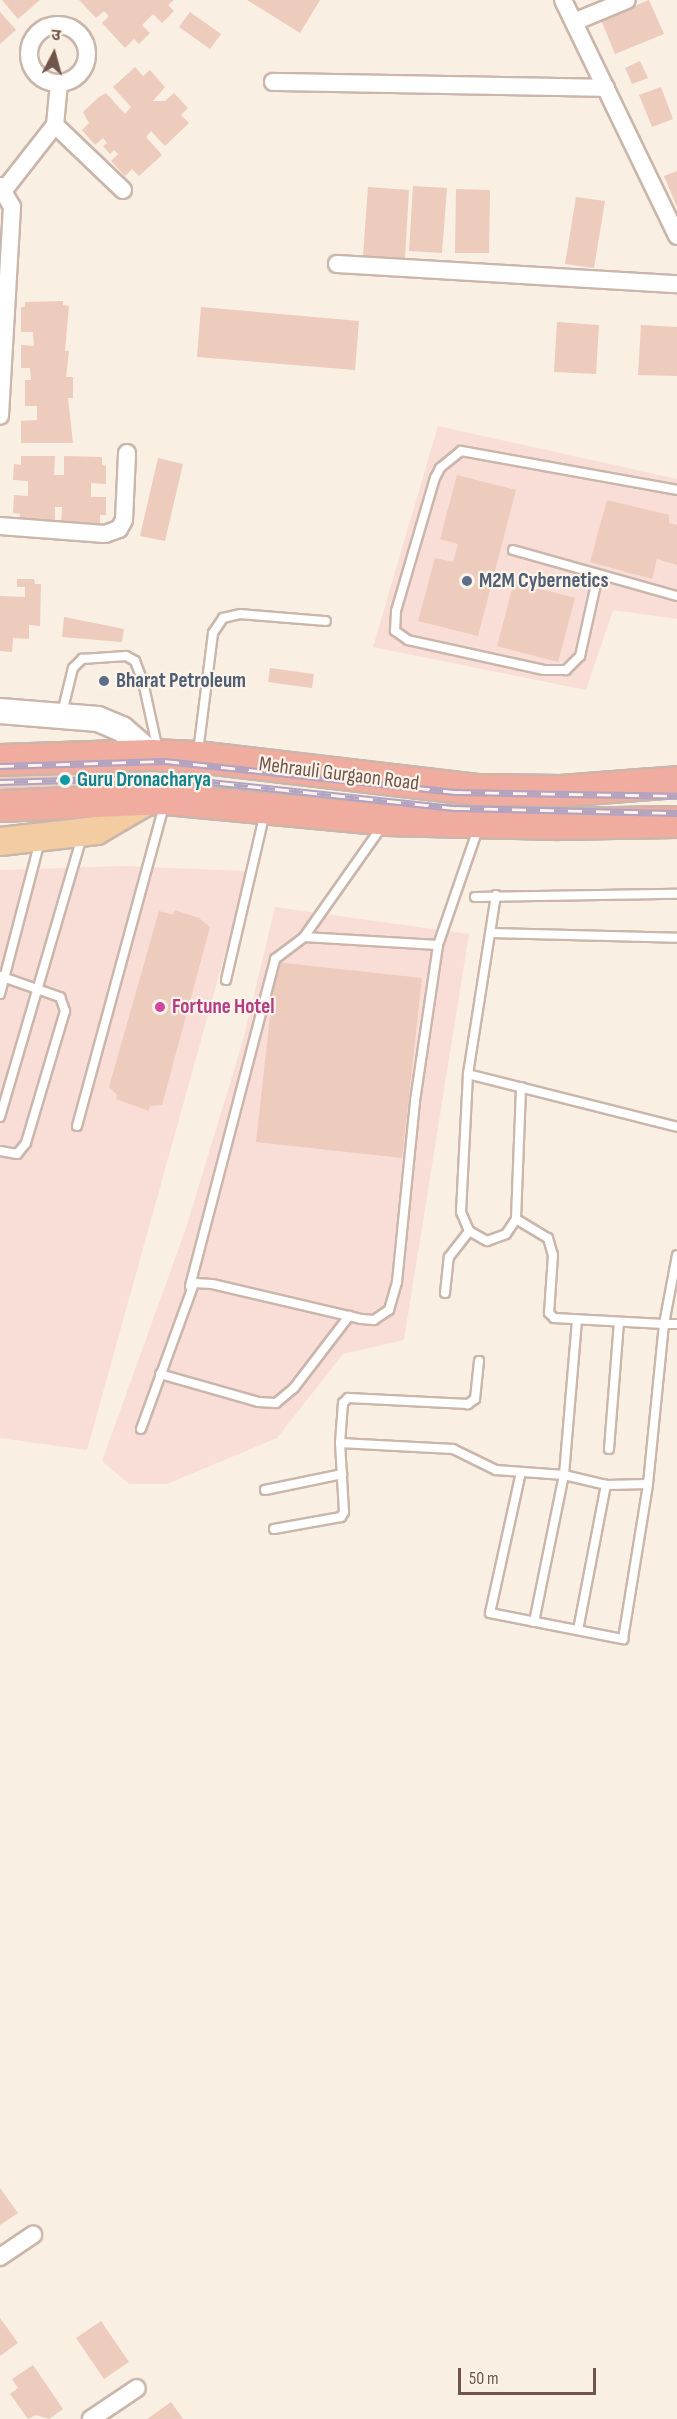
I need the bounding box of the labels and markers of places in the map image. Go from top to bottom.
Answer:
place label: M2M Cybernetics [479,568,608,594]
marker: M2M Cybernetics [460,574,474,588]
place label: Bharat Petroleum [116,668,246,694]
marker: Bharat Petroleum [97,674,111,688]
place label: Guru Dronacharya [77,767,211,793]
marker: Guru Dronacharya [58,773,72,787]
place label: Fortune Hotel [172,994,274,1020]
marker: Fortune Hotel [153,1000,167,1014]

